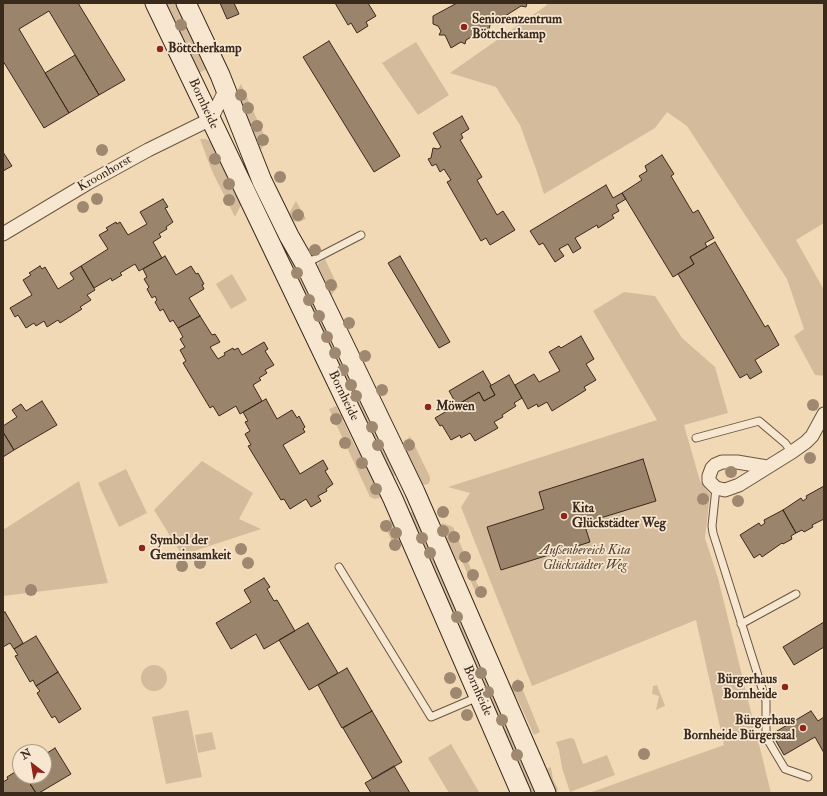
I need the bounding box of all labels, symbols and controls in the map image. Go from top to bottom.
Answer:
place label: Seniorenzentrum Böttcherkamp [472,12,562,43]
marker: Seniorenzentrum Böttcherkamp [459,22,469,32]
place label: Böttcherkamp [168,41,242,57]
marker: Böttcherkamp [155,44,165,54]
street label: Bornheide [185,76,221,132]
street label: Kroonhorst [75,152,135,196]
street label: Bornheide [324,368,362,424]
place label: Möwen [436,399,475,415]
marker: Möwen [423,402,433,412]
place label: Kita Glückstädter Weg [572,501,666,532]
marker: Kita Glückstädter Weg [559,511,569,521]
place label: Symbol der Gemeinsamkeit [150,533,231,564]
marker: Symbol der Gemeinsamkeit [137,543,147,553]
park label: Außenbereich Kita Glückstädter Weg [540,543,630,574]
street label: Bornheide [459,663,495,719]
place label: Bürgerhaus Bornheide [717,672,777,703]
marker: Bürgerhaus Bornheide [780,682,790,692]
place label: Bürgerhaus Bornheide Bürgersaal [683,713,795,744]
marker: Bürgerhaus Bornheide Bürgersaal [798,723,808,733]
north arrow [12,744,52,784]
text: N [18,746,34,762]

